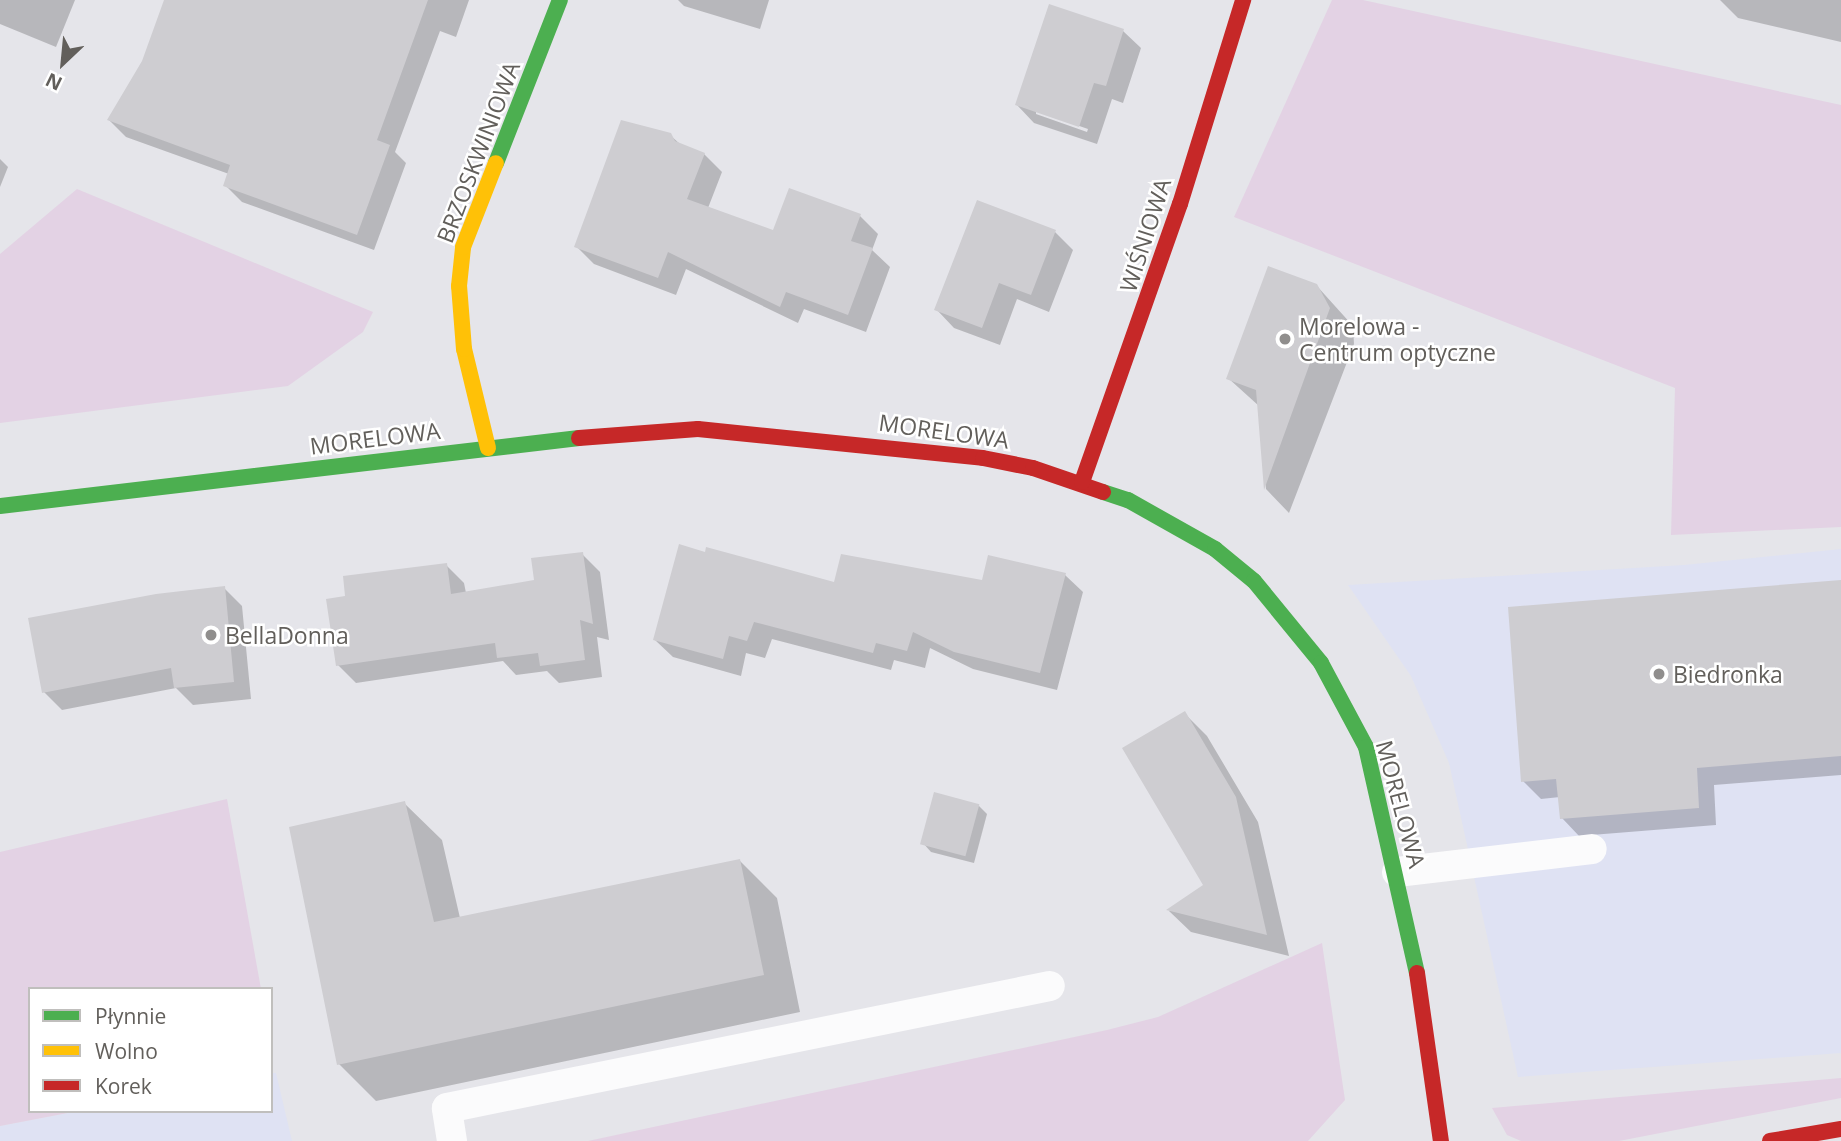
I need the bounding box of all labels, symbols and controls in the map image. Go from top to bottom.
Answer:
north arrow [28,28,98,98]
street label: BRZOSKWINIOWA [431,57,525,247]
text: N [41,67,66,97]
street label: WIŚNIOWA [1114,175,1176,295]
place label: Morelowa - Centrum optyczne [1299,312,1496,366]
marker: Morelowa - Centrum optyczne [1277,331,1293,347]
street label: MORELOWA [877,408,1011,454]
street label: MORELOWA [308,416,442,460]
place label: BellaDonna [225,621,349,649]
marker: BellaDonna [203,627,219,643]
place label: Biedronka [1673,660,1783,688]
marker: Biedronka [1651,666,1667,682]
street label: MORELOWA [1371,737,1431,871]
legend [28,987,273,1113]
text: Płynnie [95,1002,166,1030]
text: Wolno [95,1037,158,1065]
text: Korek [95,1072,152,1100]

